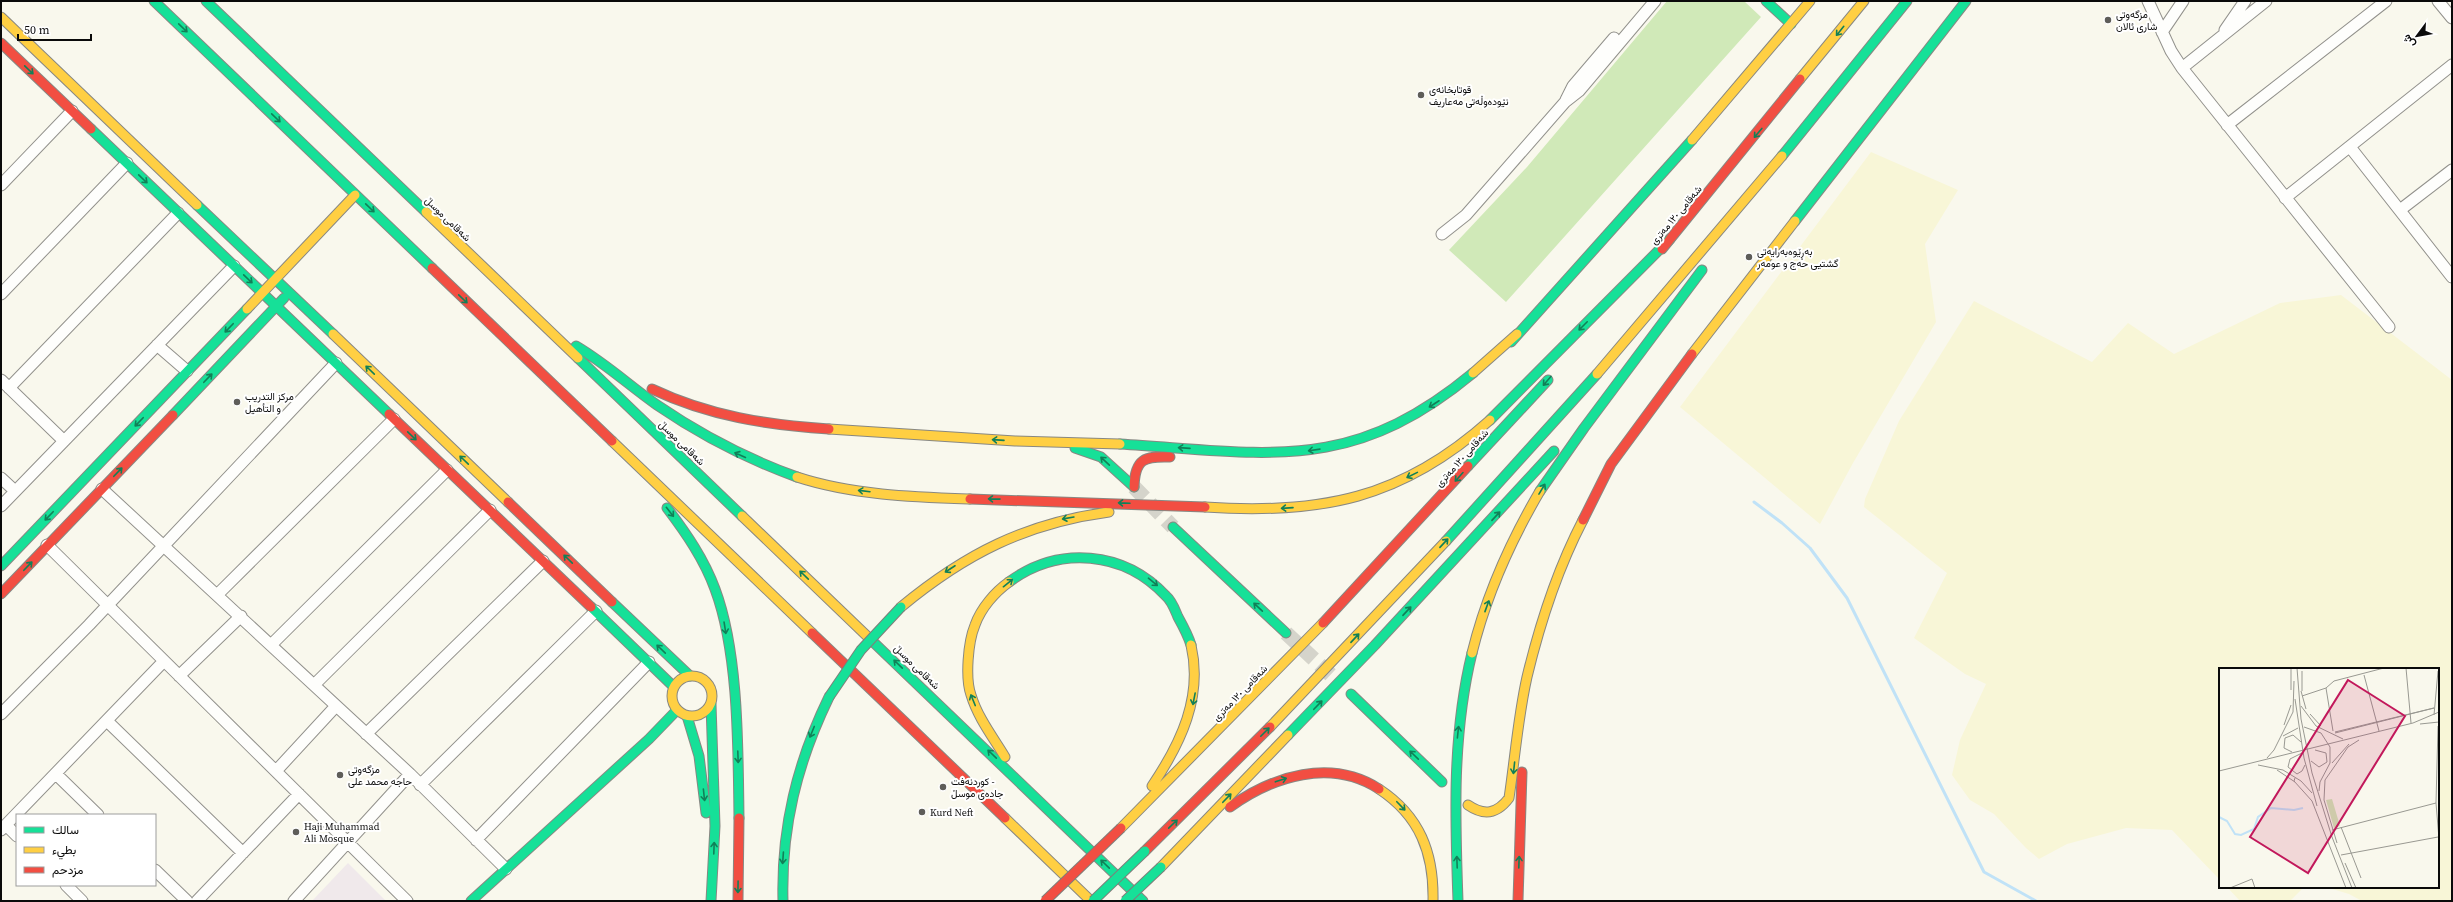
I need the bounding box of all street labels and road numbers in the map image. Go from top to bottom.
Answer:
street label: شەقامی ١٢٠ مەتری [1647,183,1705,247]
street label: شەقامی موسڵ [422,194,474,244]
street label: شەقامی موسڵ [656,418,708,468]
street label: شەقامی ١٢٠ مەتری [1433,426,1491,490]
street label: شەقامی موسڵ [891,642,943,692]
street label: شەقامی ١٢٠ مەتری [1210,662,1270,724]

